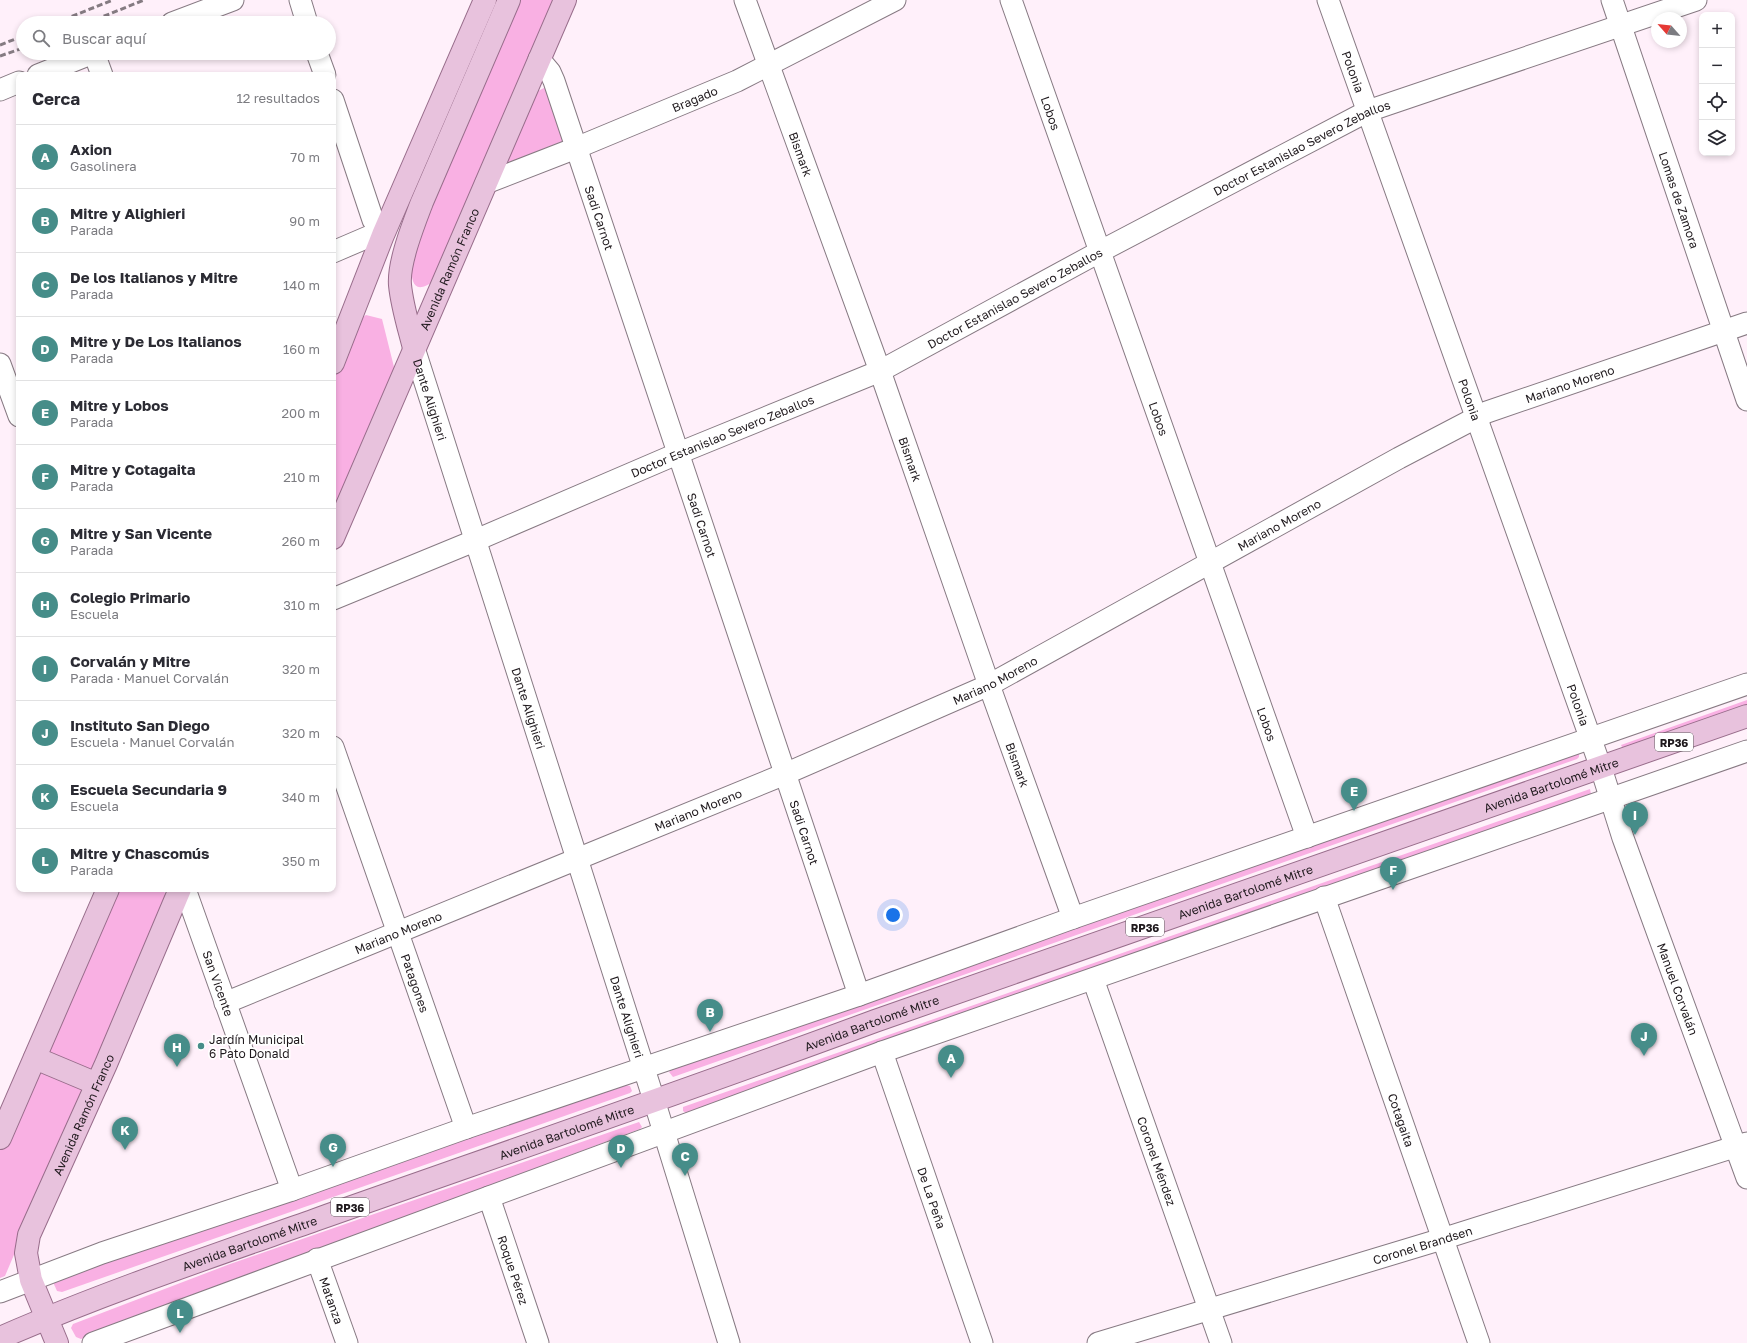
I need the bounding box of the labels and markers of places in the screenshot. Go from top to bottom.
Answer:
pin: E [1341,778,1367,811]
pin: I [1622,802,1648,835]
pin: F [1380,857,1406,890]
pin: B [697,999,723,1032]
pin: J [1631,1023,1657,1056]
place label: Jardín Municipal 6 Pato Donald [209,1032,304,1061]
pin: H [164,1034,190,1067]
marker: Jardín Municipal 6 Pato Donald [196,1041,206,1051]
pin: A [938,1045,964,1078]
pin: K [112,1117,138,1150]
pin: G [320,1134,346,1167]
pin: D [608,1135,634,1168]
pin: C [672,1143,698,1176]
pin: L [167,1300,193,1333]

